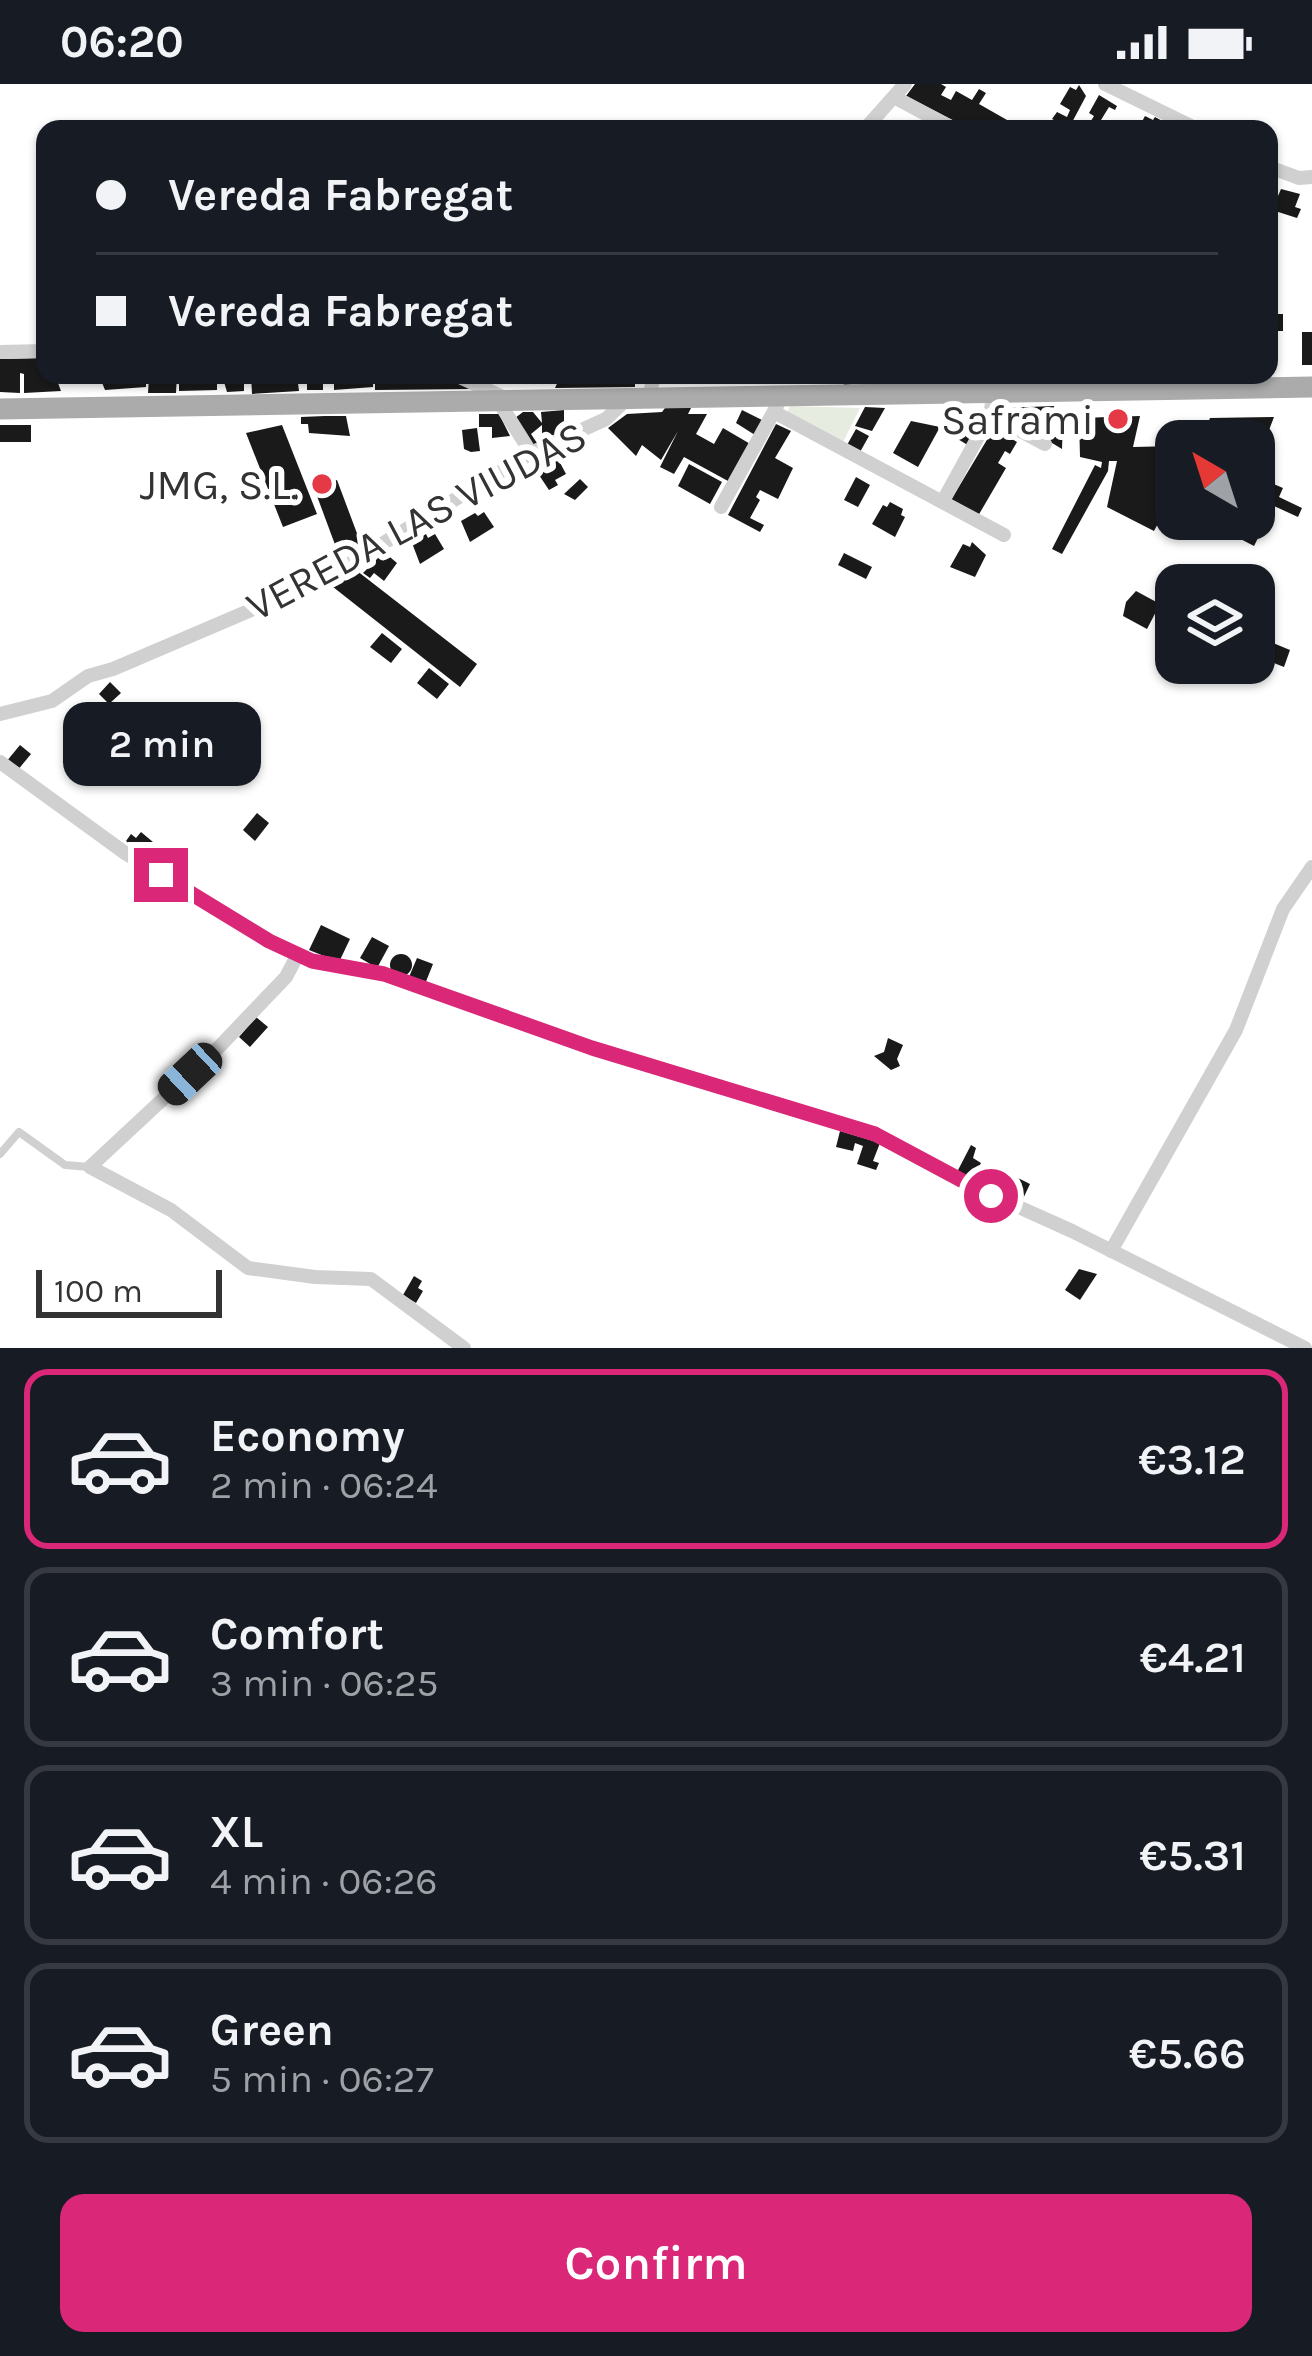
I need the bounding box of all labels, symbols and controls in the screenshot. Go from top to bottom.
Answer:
text: 06:20 [60,16,184,68]
text: Vereda Fabregat [168,169,513,221]
text: Vereda Fabregat [168,285,513,337]
place label: Saframi [941,395,1094,445]
marker: Saframi [1105,406,1131,432]
street label: VEREDA LAS VIUDAS [238,410,595,632]
north arrow [1155,420,1275,540]
map controls [1155,420,1275,684]
place label: JMG, S.L. [140,460,298,510]
marker: JMG, S.L. [309,471,335,497]
button: layers [1155,564,1275,684]
callout: 2 min [62,701,260,785]
text: 2 min [109,721,215,767]
route end [134,848,188,902]
car [151,1036,229,1112]
route start [964,1169,1018,1223]
scale bar [36,1264,222,1317]
text: 100 m [54,1272,143,1310]
icon: car [66,1405,174,1513]
text: Economy [210,1410,405,1462]
text: €3.12 [1138,1433,1246,1485]
text: 2 min · 06:24 [210,1462,438,1508]
icon: car [66,1603,174,1711]
text: Comfort [210,1608,384,1660]
text: €4.21 [1140,1631,1246,1683]
text: 3 min · 06:25 [210,1660,439,1706]
icon: car [66,1801,174,1909]
text: XL [210,1806,263,1858]
text: €5.31 [1139,1829,1246,1881]
text: 4 min · 06:26 [210,1858,438,1904]
icon: car [66,1999,174,2107]
text: Green [210,2004,334,2056]
text: €5.66 [1129,2027,1246,2079]
text: 5 min · 06:27 [210,2056,434,2102]
button: Confirm [60,2194,1252,2332]

